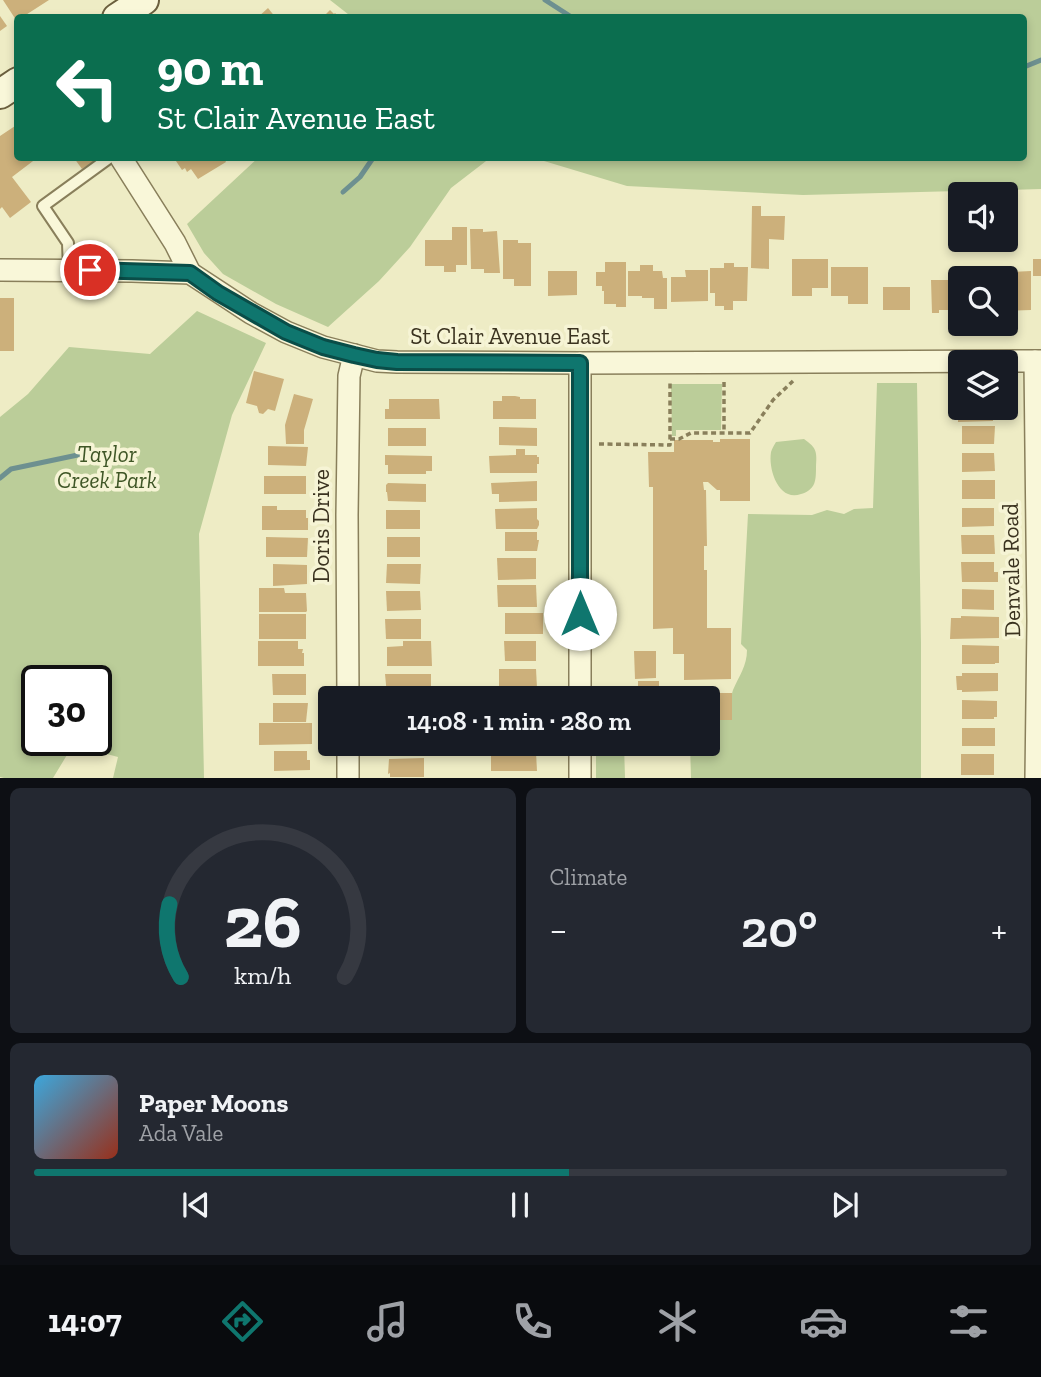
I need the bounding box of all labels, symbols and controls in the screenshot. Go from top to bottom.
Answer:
text: 90 m [157,39,264,98]
icon: left [42,42,133,133]
text: St Clair Avenue East [157,99,435,137]
map controls [948,182,1018,420]
button: sound [948,182,1018,252]
pin [60,240,120,300]
icon: arrive [71,251,109,289]
button: search [948,266,1018,336]
street label: St Clair Avenue East [410,322,610,350]
button: layers [948,350,1018,420]
park label: Taylor Creek Park [57,440,157,494]
street label: Doris Drive [307,469,335,583]
street label: Denvale Road [996,502,1026,637]
position arrow [543,577,617,651]
speed limit sign: 30 [21,665,112,756]
text: 14:08 · 1 min · 280 m [407,705,631,737]
text: Climate [550,863,627,891]
text: 26 [224,878,302,966]
text: 20° [741,898,818,960]
text: − [550,907,567,953]
text: + [991,907,1007,953]
text: km/h [234,959,291,989]
text: Paper Moons [139,1087,288,1119]
text: Ada Vale [139,1119,223,1147]
icon: previous [177,1186,215,1224]
icon: pause [501,1186,539,1224]
icon: next [826,1186,864,1224]
icon: directions [218,1297,267,1346]
icon: music [363,1297,412,1346]
icon: phone [508,1297,557,1346]
icon: climate [653,1297,702,1346]
icon: car [799,1297,848,1346]
icon: filters [944,1297,993,1346]
text: 14:07 [48,1302,122,1340]

